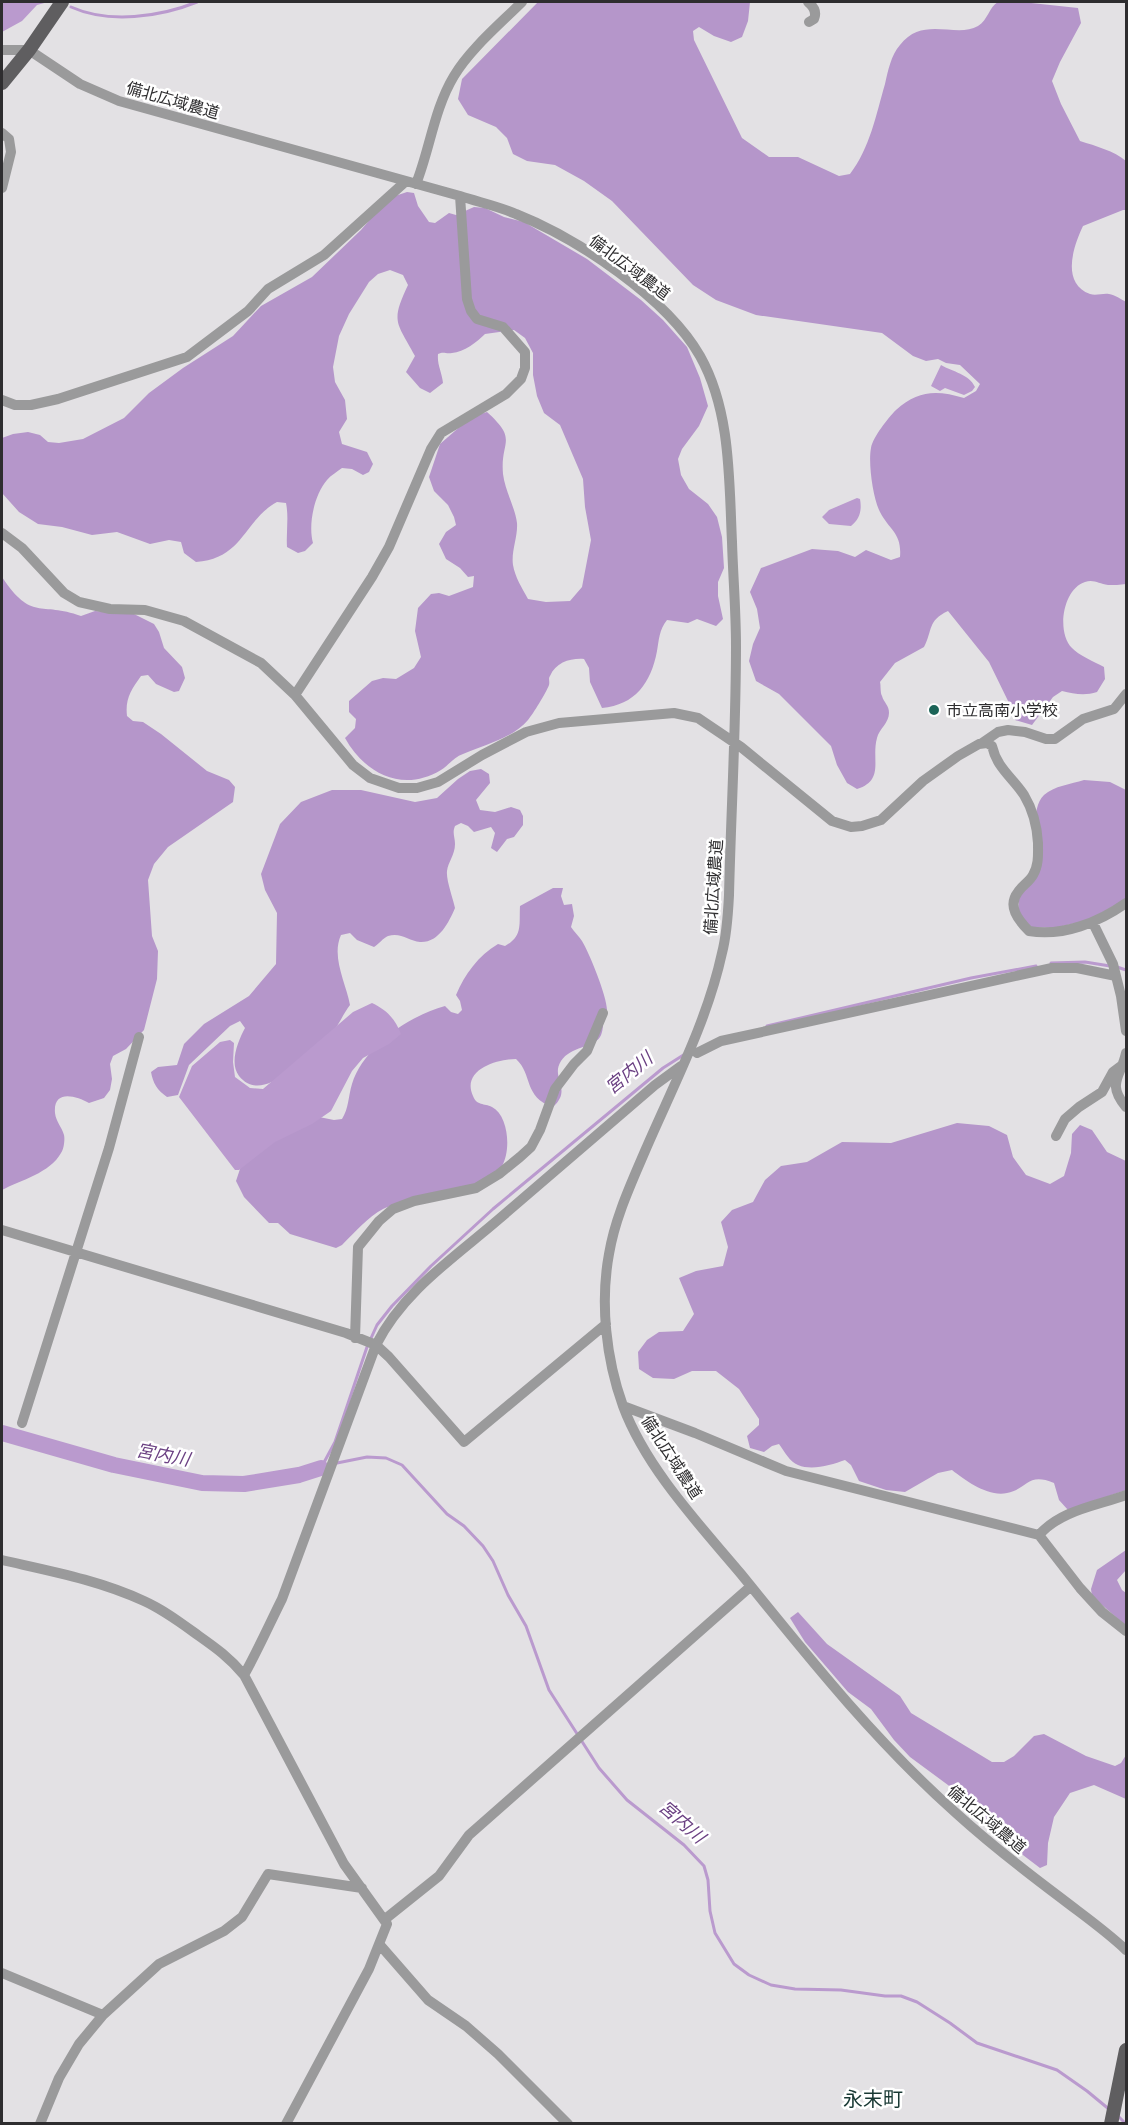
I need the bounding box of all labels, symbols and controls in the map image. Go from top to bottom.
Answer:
street label: 備北広域農道 [124,77,222,122]
street label: 備北広域農道 [586,230,674,303]
place label: 市立高南小学校 [946,700,1058,719]
marker: 市立高南小学校 [927,703,941,717]
street label: 備北広域農道 [700,838,725,936]
water label: 宮内川 [600,1045,658,1098]
street label: 備北広域農道 [638,1411,707,1502]
water label: 宮内川 [135,1438,194,1470]
street label: 備北広域農道 [944,1780,1030,1857]
water label: 宮内川 [655,1795,712,1849]
district label: 永末町 [843,2086,903,2110]

